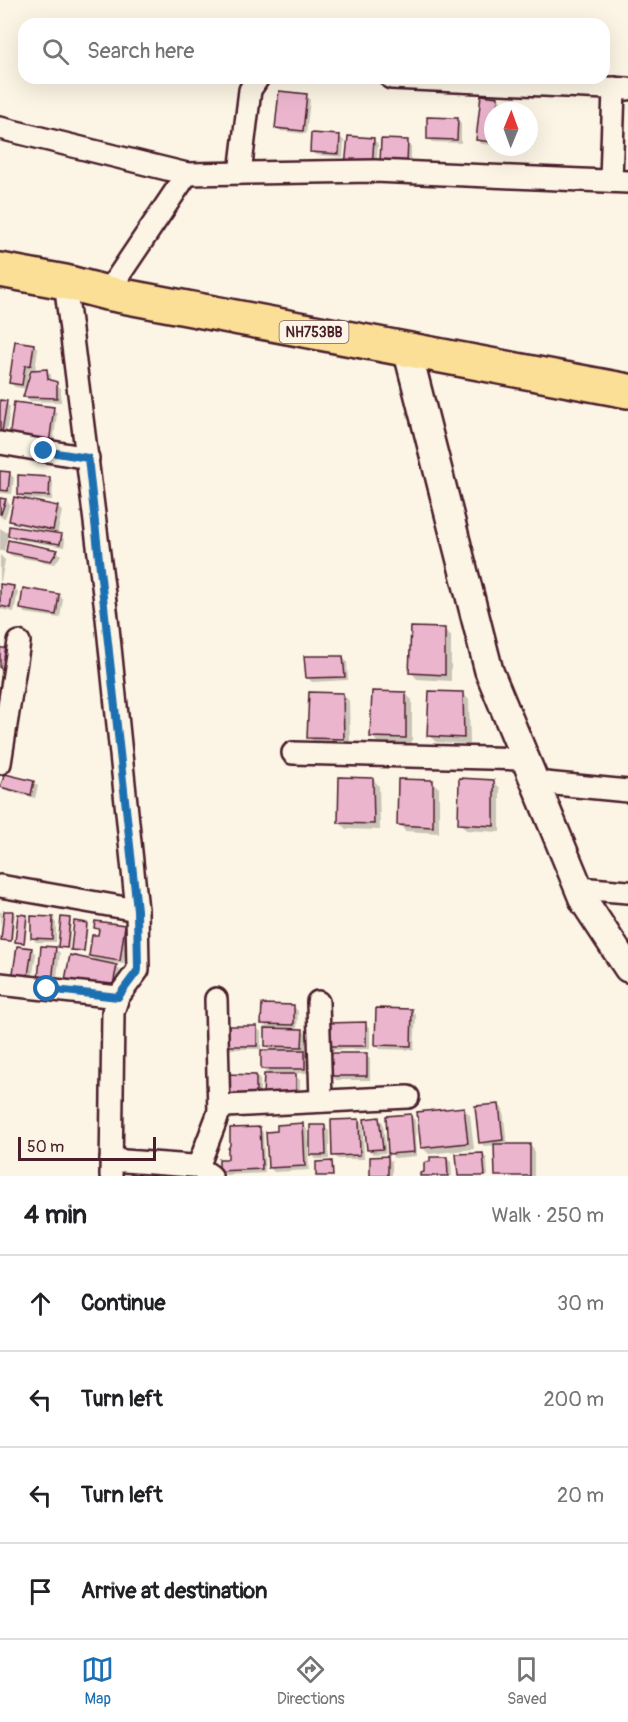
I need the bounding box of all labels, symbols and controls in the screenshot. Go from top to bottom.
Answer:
search box [18,18,610,84]
icon: search [39,35,72,68]
text: Search here [87,37,194,65]
north arrow [484,102,538,156]
road number: NH753BB [280,321,348,343]
route end [30,437,56,463]
route start [33,975,59,1001]
scale bar [18,1134,156,1162]
text: 50 m [27,1137,64,1157]
text: 4 min [24,1199,87,1231]
text: Walk · 250 m [492,1203,604,1228]
icon: ahead [24,1287,57,1320]
text: Continue [81,1289,165,1317]
text: 30 m [557,1291,604,1316]
icon: left [24,1383,57,1416]
text: Turn left [81,1385,163,1413]
text: 200 m [543,1387,604,1412]
icon: left [24,1479,57,1512]
text: Turn left [81,1481,163,1509]
text: 20 m [557,1483,604,1508]
icon: arrive [24,1575,57,1608]
text: Arrive at destination [81,1577,267,1605]
tab: Map [81,1653,114,1709]
tab: Directions [277,1653,345,1709]
tab: Saved [507,1653,547,1709]

